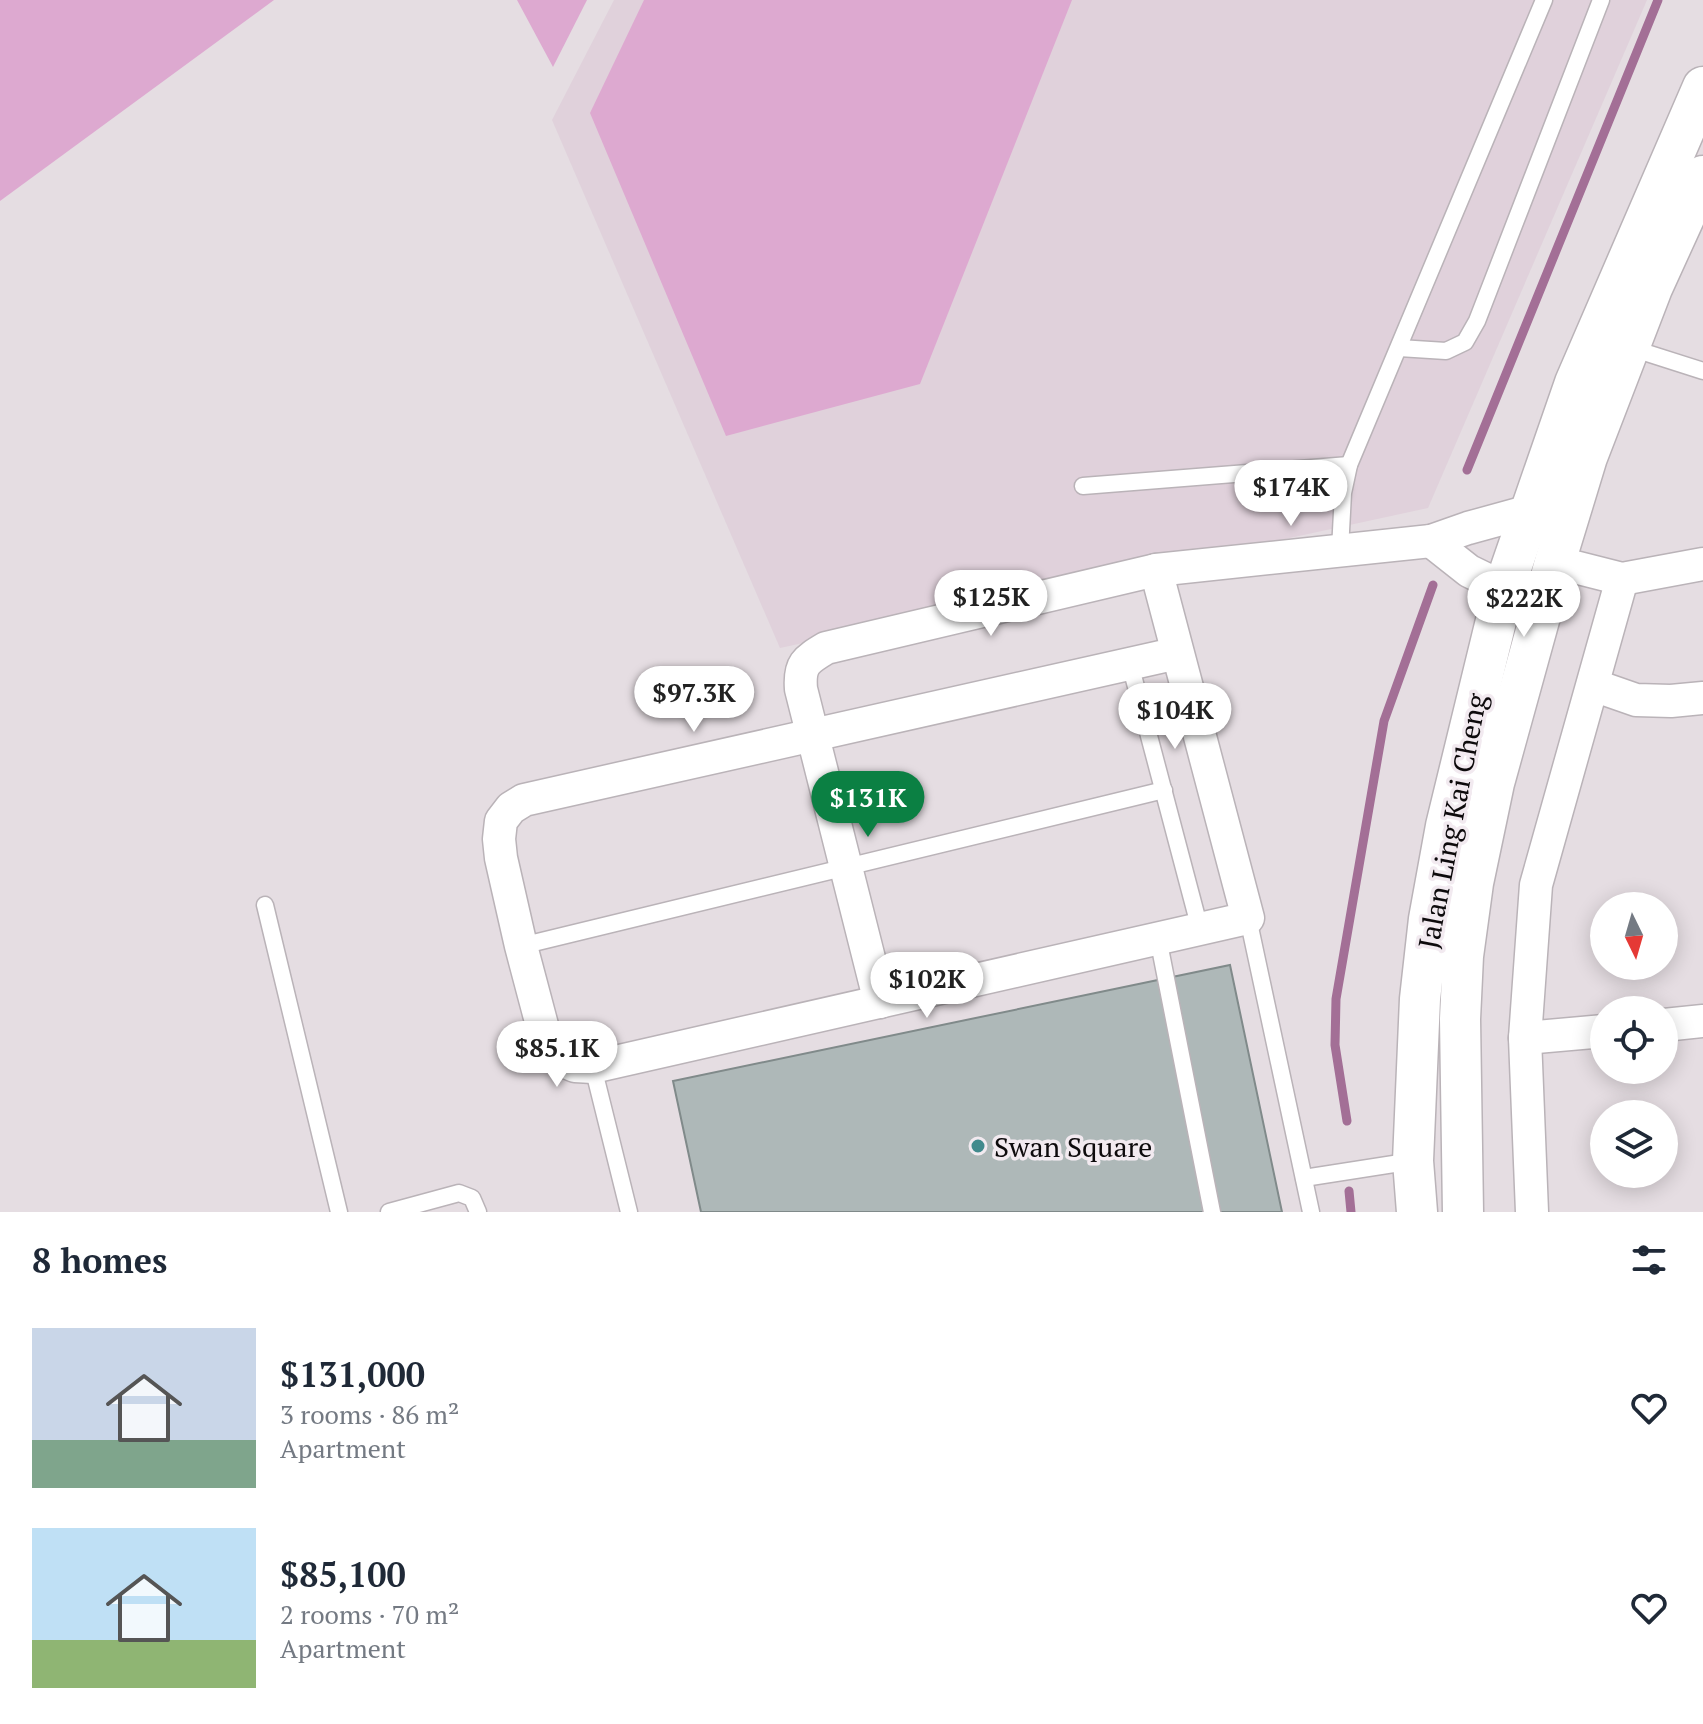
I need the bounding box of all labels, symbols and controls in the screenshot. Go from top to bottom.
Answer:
pin: $174K [1235,460,1347,528]
text: $174K [1252,469,1330,503]
pin: $125K [935,570,1047,638]
pin: $222K [1468,571,1580,639]
text: $125K [952,579,1030,613]
text: $222K [1485,580,1563,614]
pin: $97.3K [629,666,759,734]
text: $97.3K [652,675,736,709]
pin: $104K [1119,683,1231,751]
street label: Jalan Ling Kai Cheng [1409,689,1495,952]
text: $104K [1136,692,1214,726]
pin: $131K [812,771,924,839]
text: $131K [829,780,907,814]
north arrow [1590,892,1678,980]
map controls [1590,892,1678,1188]
pin: $102K [871,952,983,1020]
text: $102K [888,961,966,995]
button: locate [1590,996,1678,1084]
pin: $85.1K [492,1021,622,1089]
text: $85.1K [515,1030,599,1064]
button: layers [1590,1100,1678,1188]
place label: Swan Square [994,1128,1152,1165]
marker: Swan Square [969,1137,987,1155]
text: 8 homes [32,1238,167,1283]
icon: filters [1627,1238,1671,1282]
text: $131,000 [280,1352,425,1397]
icon: home [96,1360,192,1456]
icon: heart [1627,1386,1671,1430]
text: 3 rooms · 86 m² [280,1397,459,1431]
text: Apartment [280,1431,406,1465]
text: $85,100 [280,1552,406,1597]
icon: home [96,1560,192,1656]
icon: heart [1627,1586,1671,1630]
text: 2 rooms · 70 m² [280,1597,459,1631]
text: Apartment [280,1631,406,1665]

